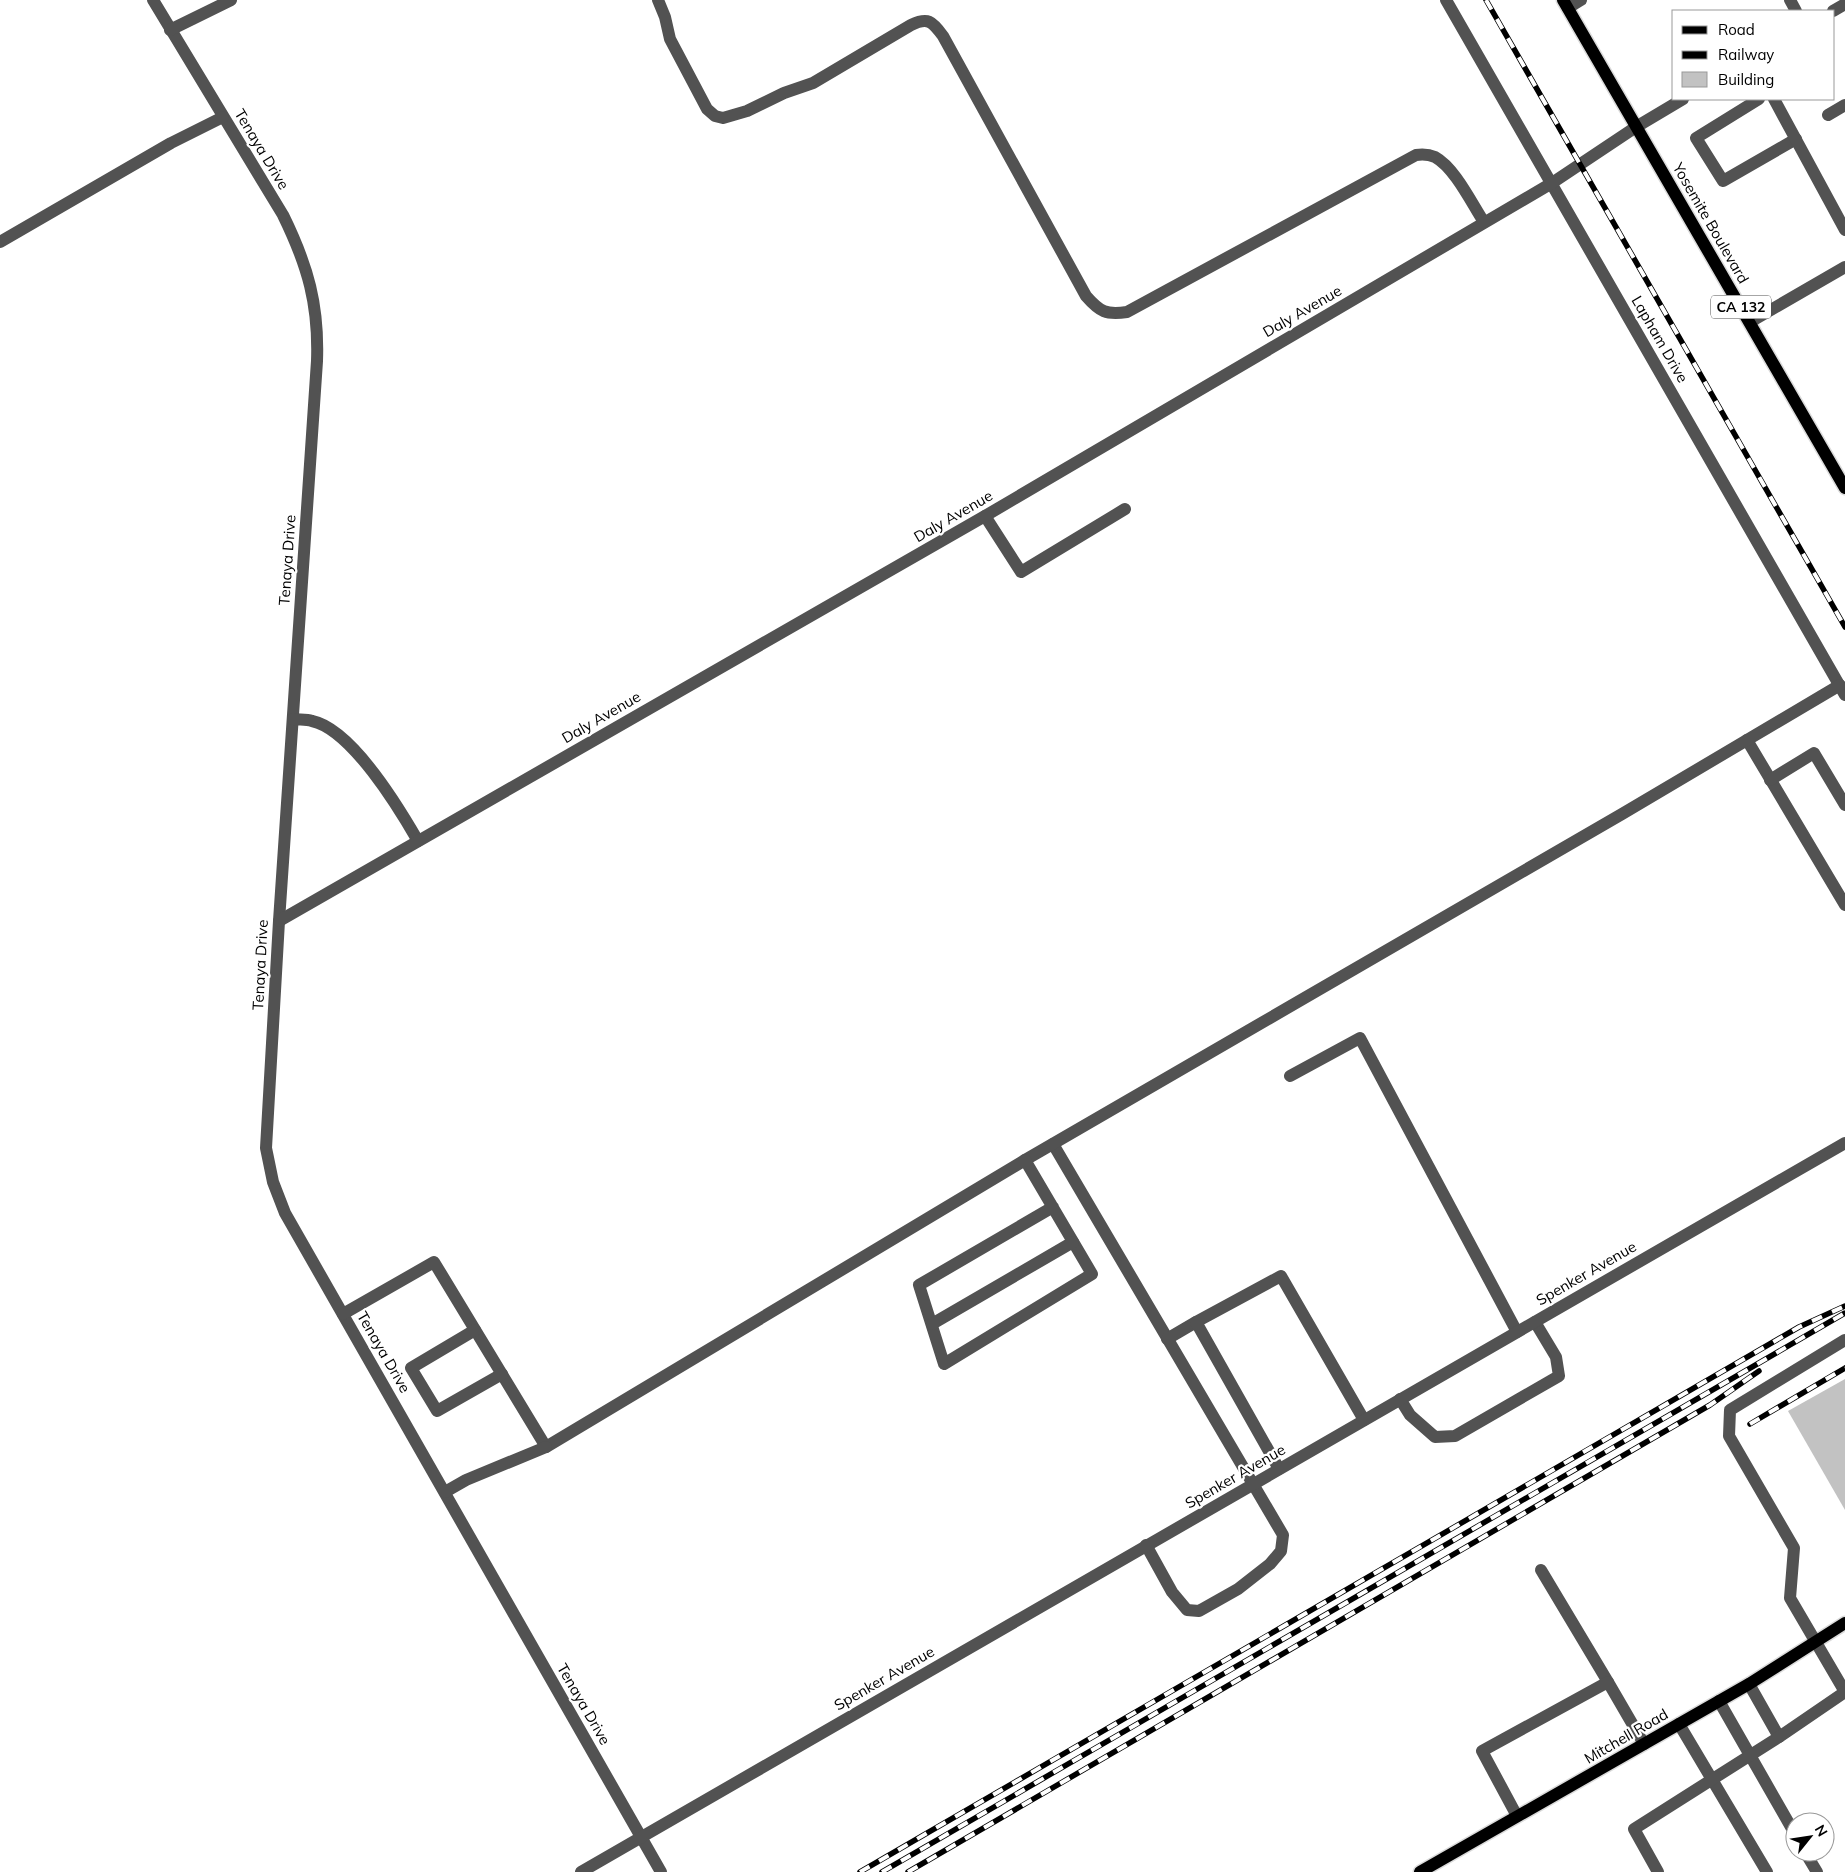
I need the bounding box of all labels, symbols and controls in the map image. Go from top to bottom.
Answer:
legend [1672,10,1835,100]
text: Road [1718,20,1755,39]
text: Railway [1718,45,1774,64]
text: Building [1718,70,1774,89]
street label: Tenaya Drive [230,105,294,193]
street label: Yosemite Boulevard [1668,158,1753,287]
street label: Daly Avenue [1259,281,1345,341]
street label: Lapham Drive [1627,292,1693,386]
road number: CA 132 [1711,296,1771,318]
street label: Daly Avenue [910,486,996,546]
street label: Tenaya Drive [274,514,300,606]
street label: Daly Avenue [558,687,644,747]
street label: Tenaya Drive [248,919,272,1011]
street label: Spenker Avenue [1532,1237,1640,1309]
street label: Tenaya Drive [353,1308,415,1396]
street label: Spenker Avenue [1181,1440,1289,1512]
street label: Spenker Avenue [830,1642,938,1714]
street label: Tenaya Drive [553,1660,615,1748]
street label: Mitchell Road [1581,1704,1671,1768]
north arrow [1785,1812,1835,1862]
text: N [1811,1821,1832,1840]

